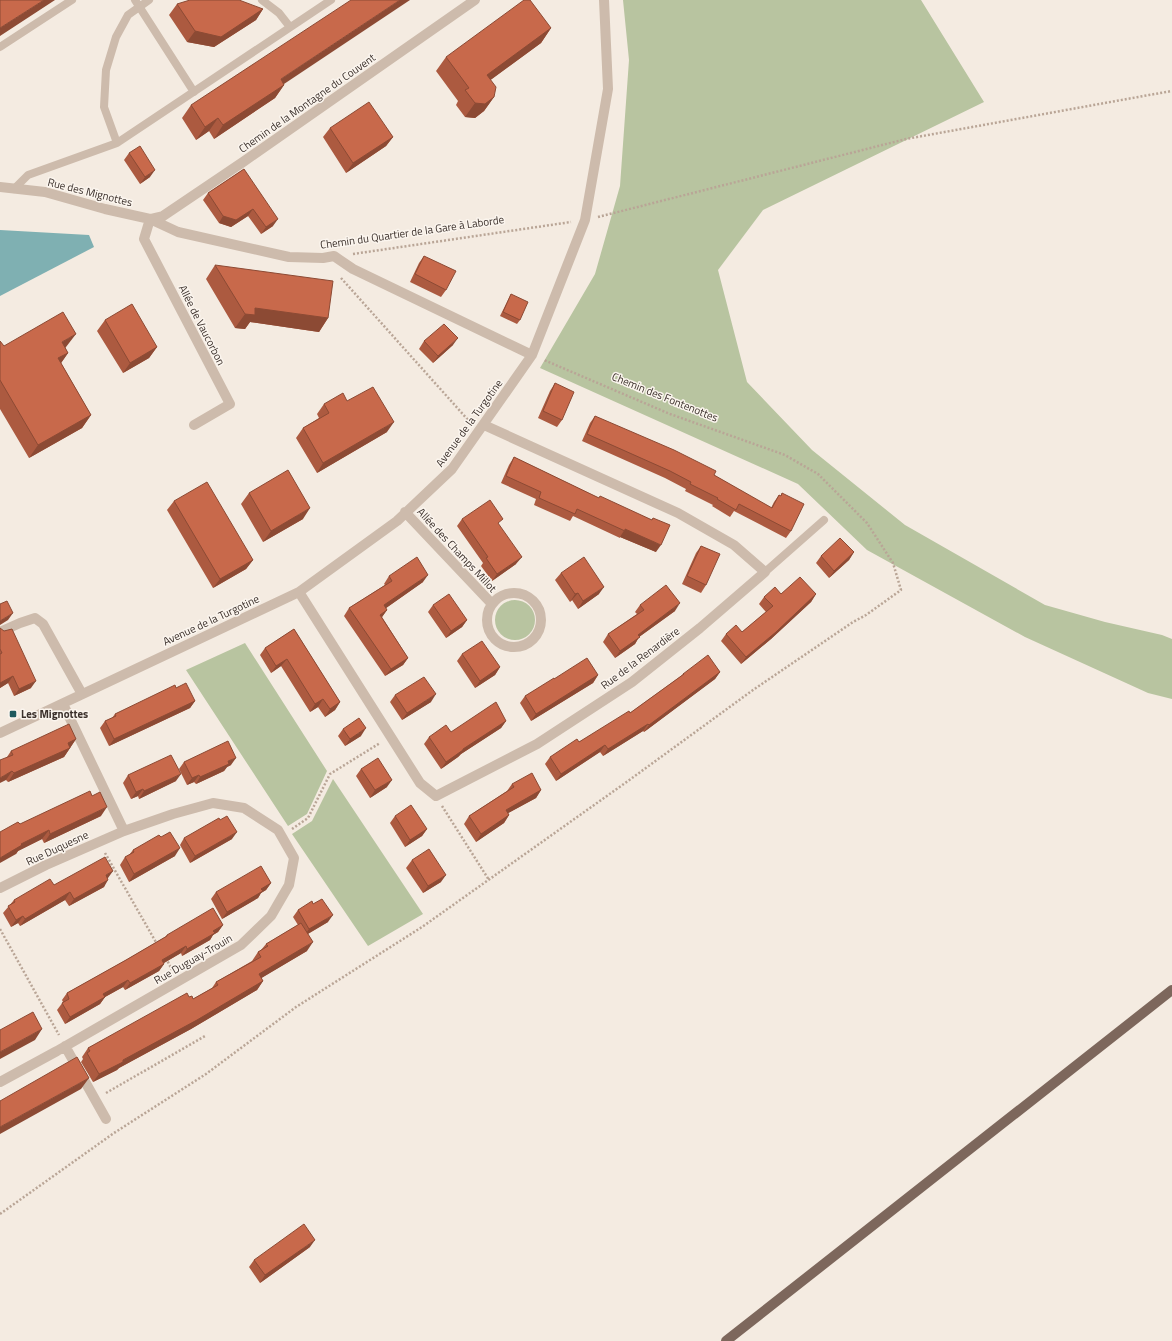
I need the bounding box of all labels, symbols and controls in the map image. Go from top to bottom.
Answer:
street label: Chemin de la Montagne du Couvent [235,49,379,156]
street label: Rue des Mignottes [46,174,134,210]
street label: Chemin du Quartier de la Gare à Laborde [319,211,505,253]
street label: Allée de Vaucorbon [175,282,229,368]
street label: Chemin des Fontenottes [610,368,720,426]
street label: Avenue de la Turgotine [432,376,506,470]
street label: Allée des Champs Millot [414,504,501,596]
street label: Avenue de la Turgotine [160,590,262,649]
street label: Rue de la Renardière [597,623,683,693]
place label: Les Mignottes [21,706,88,722]
marker: Les Mignottes [8,709,18,719]
street label: Rue Duquesne [23,826,91,869]
street label: Rue Duguay-Trouin [151,930,235,988]

